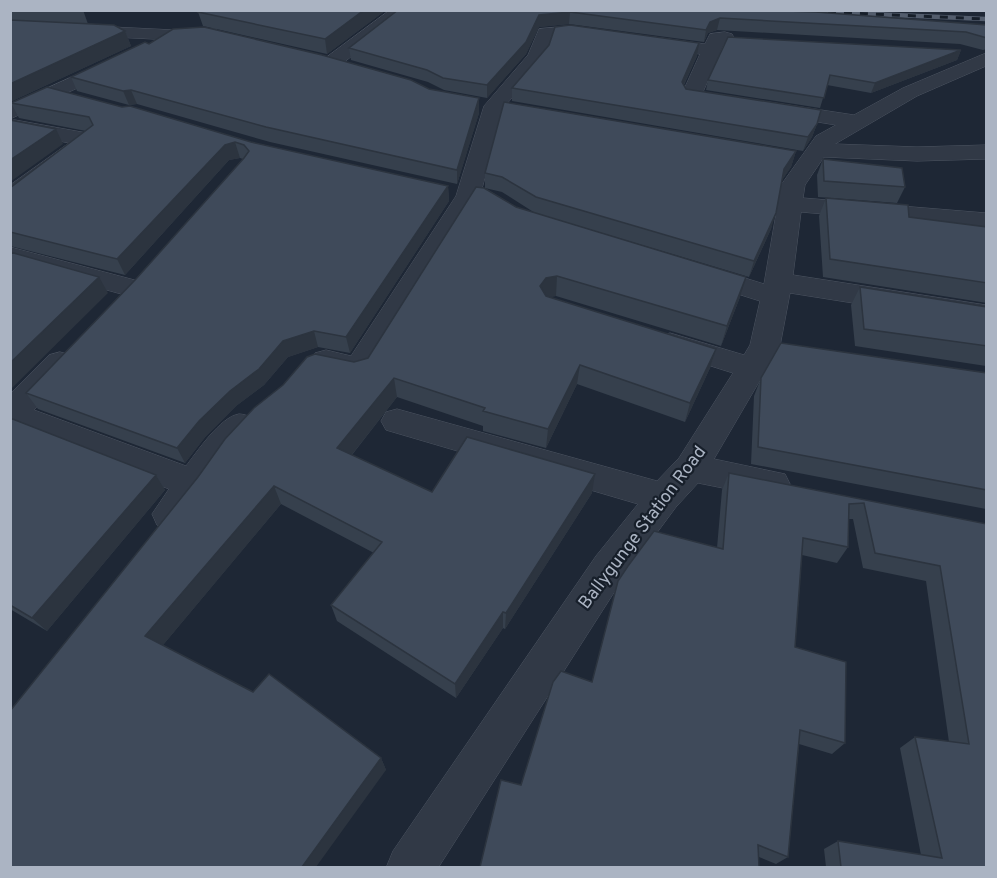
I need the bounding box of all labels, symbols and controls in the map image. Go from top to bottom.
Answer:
street label: Ballygunge Station Road [574,442,712,614]

